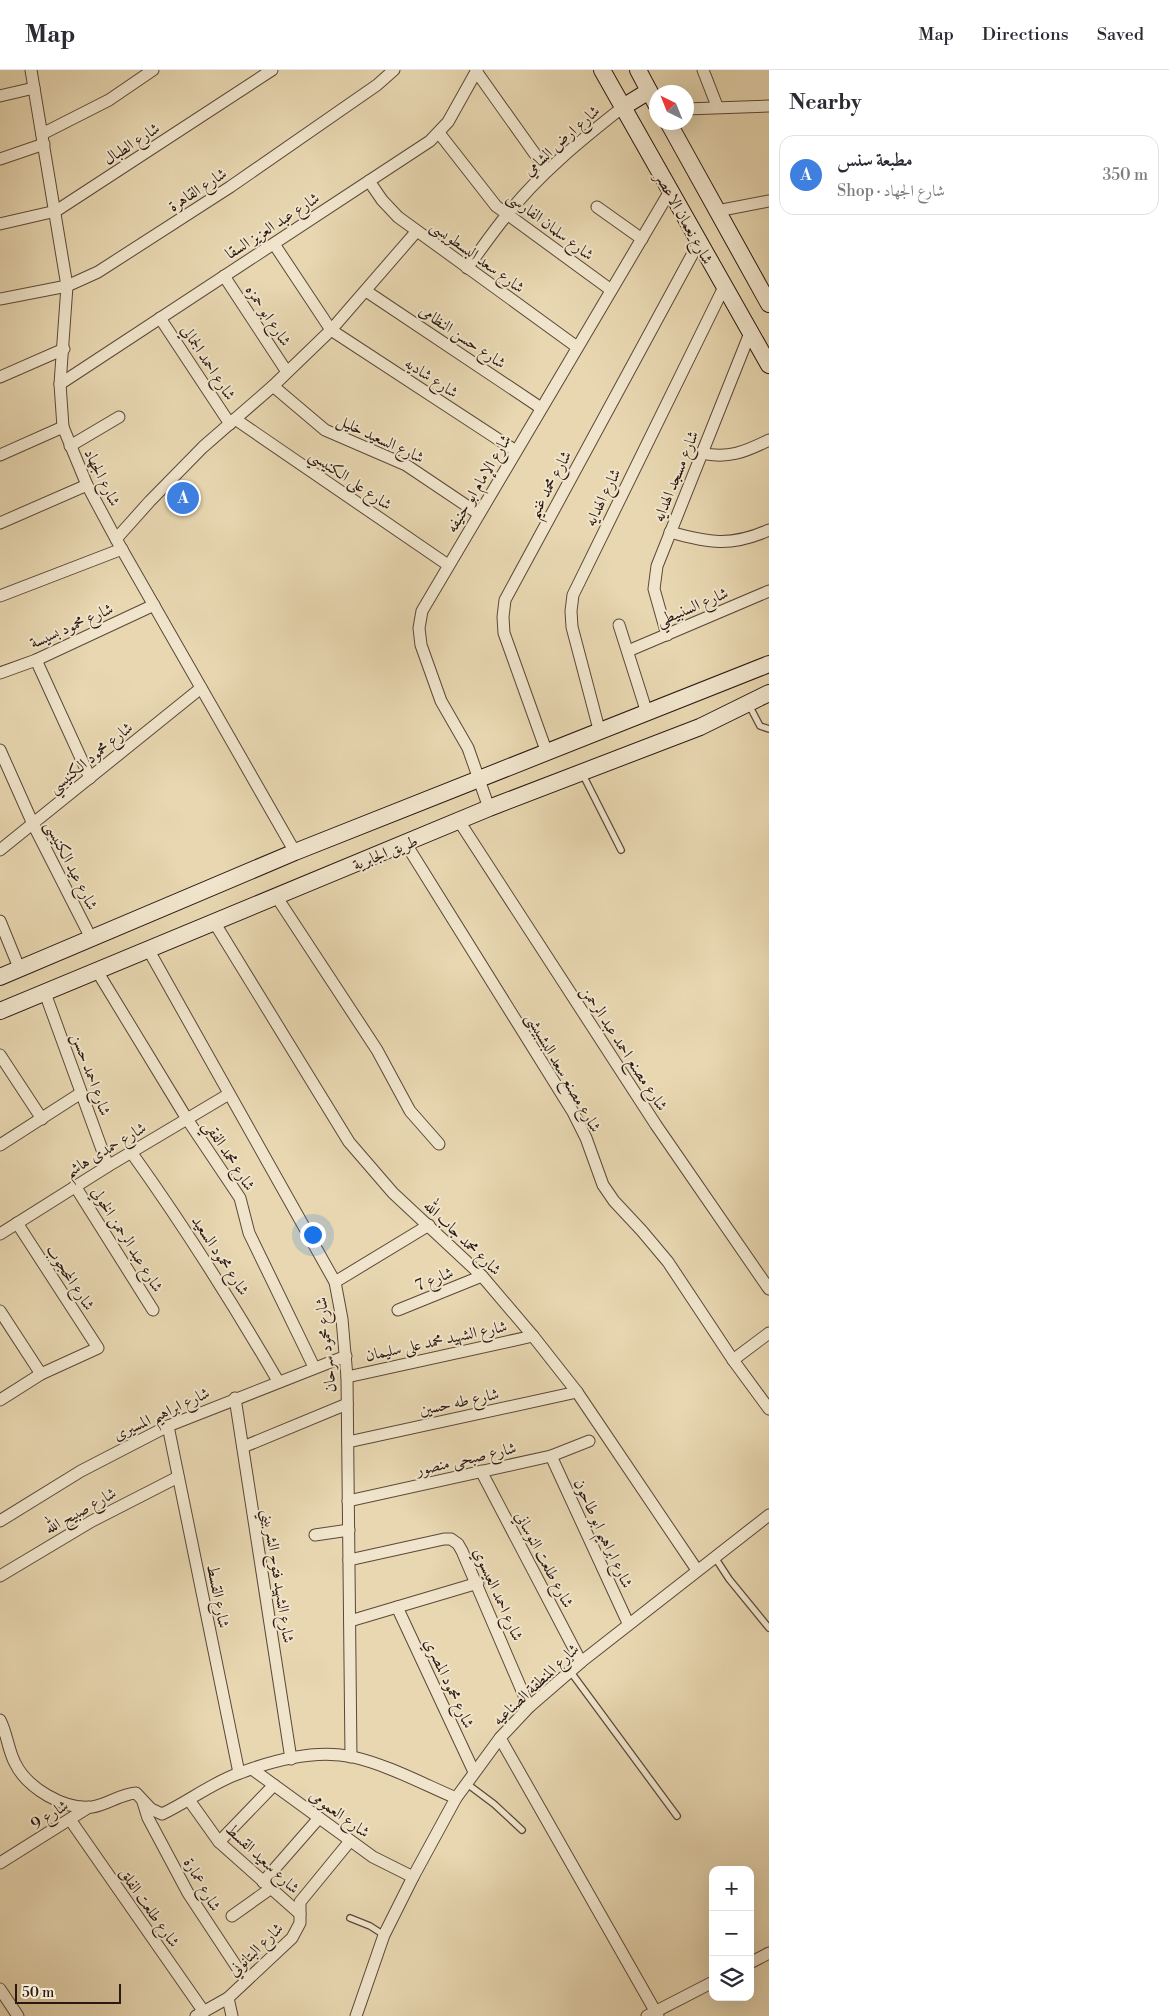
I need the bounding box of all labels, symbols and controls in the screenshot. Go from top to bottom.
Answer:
text: Map [25,20,75,50]
text: Map [918,23,954,46]
text: Directions [982,23,1069,46]
text: Saved [1097,23,1144,46]
north arrow [649,85,694,130]
text: Nearby [789,90,862,116]
street label: شارع ارض الشامي [519,101,606,183]
street label: شارع الطبال [100,118,165,172]
text: مطبعة سنس [837,148,913,172]
street label: شارع القاهرة [165,164,232,219]
text: A [800,165,812,185]
text: 350 m [1102,165,1148,185]
street label: شارع نعمان الاعصر [647,167,718,269]
text: Shop · شارع الجهاد [837,181,945,201]
street label: شارع سلمان الفارسى [501,187,598,267]
street label: شارع عبد العزيز السقا [222,188,325,266]
street label: شارع سعد البسطويسى [425,216,528,300]
street label: شارع ابو حمزه [238,281,295,352]
street label: شارع حسن النظامى [414,301,510,376]
street label: شارع احمد الجمالي [174,321,240,406]
street label: شارع شاديه [399,353,462,405]
street label: شارع السعيد خليل [332,410,427,471]
street label: شارع مسجد الهدايه [649,428,706,526]
street label: شارع الإمام ابو حنيفه [442,431,519,538]
street label: شارع الجهاد [77,445,125,511]
street label: شارع على الكنيسي [302,445,396,519]
street label: شارع محمد غنيم [524,447,581,525]
street label: شارع الهدايه [580,465,628,531]
pin: A [167,479,199,517]
street label: شارع السنبيطي [653,583,733,636]
street label: شارع محمود بسيسة [27,599,117,656]
street label: شارع محمود الكنيسي [44,718,140,802]
street label: شارع عيد الكنيسى [37,817,102,915]
street label: طريق الجابرية [350,831,421,875]
street label: شارع مصنع احمد عبد الرحمن [572,982,672,1118]
street label: شارع مصنع سعد البشبيشى [517,1009,605,1138]
street label: شارع احمد حسن [64,1030,115,1119]
street label: شارع محمد الفقي [195,1116,259,1197]
street label: شارع حمدى هاشم [61,1118,153,1187]
street label: شارع عبد الرحمن الخولي [84,1183,168,1297]
street label: شارع محمد جاب الله [417,1194,507,1282]
street label: شارع محمود السعيد [184,1212,253,1301]
your location [300,1222,326,1248]
street label: شارع المحجوب [39,1241,99,1316]
street label: شارع 7 [412,1262,457,1298]
street label: شارع محمود سرحان [311,1296,344,1393]
street label: شارع الشهيد محمد على سليمان [363,1316,510,1369]
street label: شارع ابراهيم المسيرى [110,1383,215,1450]
street label: شارع طه حسين [417,1384,502,1423]
street label: شارع صبحى منصور [412,1438,519,1484]
street label: شارع ابراهيم ابو طاحون [564,1476,637,1594]
street label: شارع صبيح الله [40,1480,122,1542]
street label: شارع الشهيد فتوح الشربيني [253,1508,298,1645]
street label: شارع طلعت النوساني [508,1508,578,1613]
street label: شارع احمد العيسوي [466,1545,528,1645]
street label: شارع القسط [199,1563,234,1630]
street label: شارع محمود المصري [417,1635,479,1733]
street label: شارع المنطقة الصناعيه [488,1639,585,1732]
street label: شارع العمومى [303,1785,374,1845]
street label: شارع 9 [27,1796,74,1837]
street label: شارع سعيد القسط [219,1819,304,1900]
street label: شارع عمارة [176,1854,225,1916]
street label: شارع طلعت الفلق [112,1864,184,1953]
map controls [709,1866,754,2001]
button: + [709,1866,754,1911]
button: − [709,1911,754,1956]
street label: شارع البتانوني [224,1919,290,1983]
button: layers [709,1956,754,2001]
scale bar [15,1981,121,2004]
text: 50 m [22,1984,54,2002]

